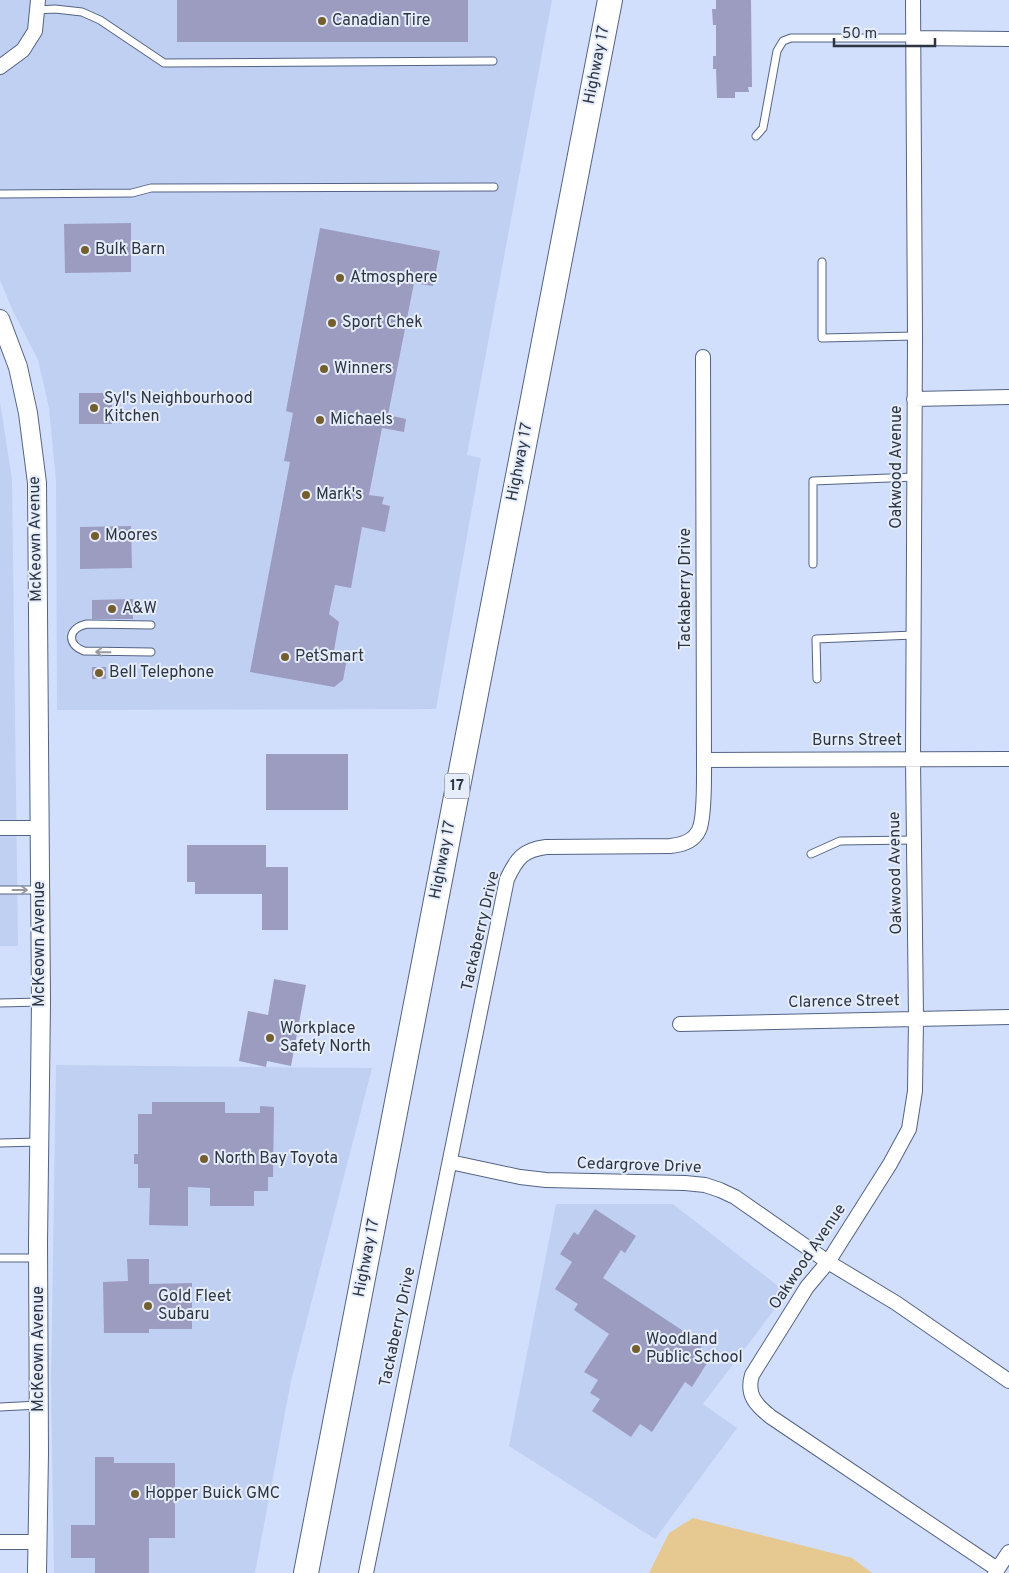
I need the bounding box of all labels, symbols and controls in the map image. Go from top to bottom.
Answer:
place label: Canadian Tire [332,11,430,31]
marker: Canadian Tire [316,15,328,27]
scale bar [834,15,935,47]
street label: Highway 17 [580,24,614,106]
text: 50 m [842,25,877,44]
place label: Bulk Barn [95,240,165,260]
marker: Bulk Barn [79,244,91,256]
place label: Atmosphere [350,268,438,288]
marker: Atmosphere [334,272,346,284]
place label: Sport Chek [342,313,423,333]
marker: Sport Chek [326,317,338,329]
place label: Winners [334,359,392,379]
marker: Winners [318,363,330,375]
place label: Syl's Neighbourhood Kitchen [104,389,253,427]
marker: Syl's Neighbourhood Kitchen [88,402,100,414]
street label: Oakwood Avenue [887,405,907,529]
place label: Michaels [330,410,393,430]
marker: Michaels [314,414,326,426]
street label: Highway 17 [503,421,537,503]
street label: McKeown Avenue [25,476,47,602]
place label: Mark's [316,485,363,505]
marker: Mark's [300,489,312,501]
place label: Moores [105,526,158,546]
street label: Tackaberry Drive [676,528,696,650]
marker: Moores [89,530,101,542]
place label: A&W [122,599,157,619]
marker: A&W [106,603,118,615]
one-way arrow [95,647,111,657]
place label: PetSmart [295,647,364,667]
marker: PetSmart [279,651,291,663]
place label: Bell Telephone [109,663,214,683]
marker: Bell Telephone [93,667,105,679]
street label: Burns Street [812,731,902,751]
road number: 17 [444,774,470,798]
street label: Oakwood Avenue [885,811,907,935]
street label: Highway 17 [426,819,460,901]
street label: Tackaberry Drive [458,869,504,993]
street label: McKeown Avenue [30,881,50,1007]
one-way arrow [12,885,28,895]
street label: Clarence Street [788,991,900,1013]
place label: Workplace Safety North [280,1019,371,1057]
marker: Workplace Safety North [264,1032,276,1044]
place label: North Bay Toyota [214,1149,338,1169]
marker: North Bay Toyota [198,1153,210,1165]
street label: Cedargrove Drive [576,1154,702,1178]
street label: Oakwood Avenue [765,1200,851,1314]
street label: Highway 17 [350,1217,384,1299]
street label: Tackaberry Drive [376,1265,420,1389]
street label: McKeown Avenue [29,1286,49,1412]
place label: Gold Fleet Subaru [158,1287,231,1325]
marker: Gold Fleet Subaru [142,1300,154,1312]
place label: Woodland Public School [646,1330,743,1368]
marker: Woodland Public School [630,1343,642,1355]
place label: Hopper Buick GMC [145,1484,280,1504]
marker: Hopper Buick GMC [129,1488,141,1500]

